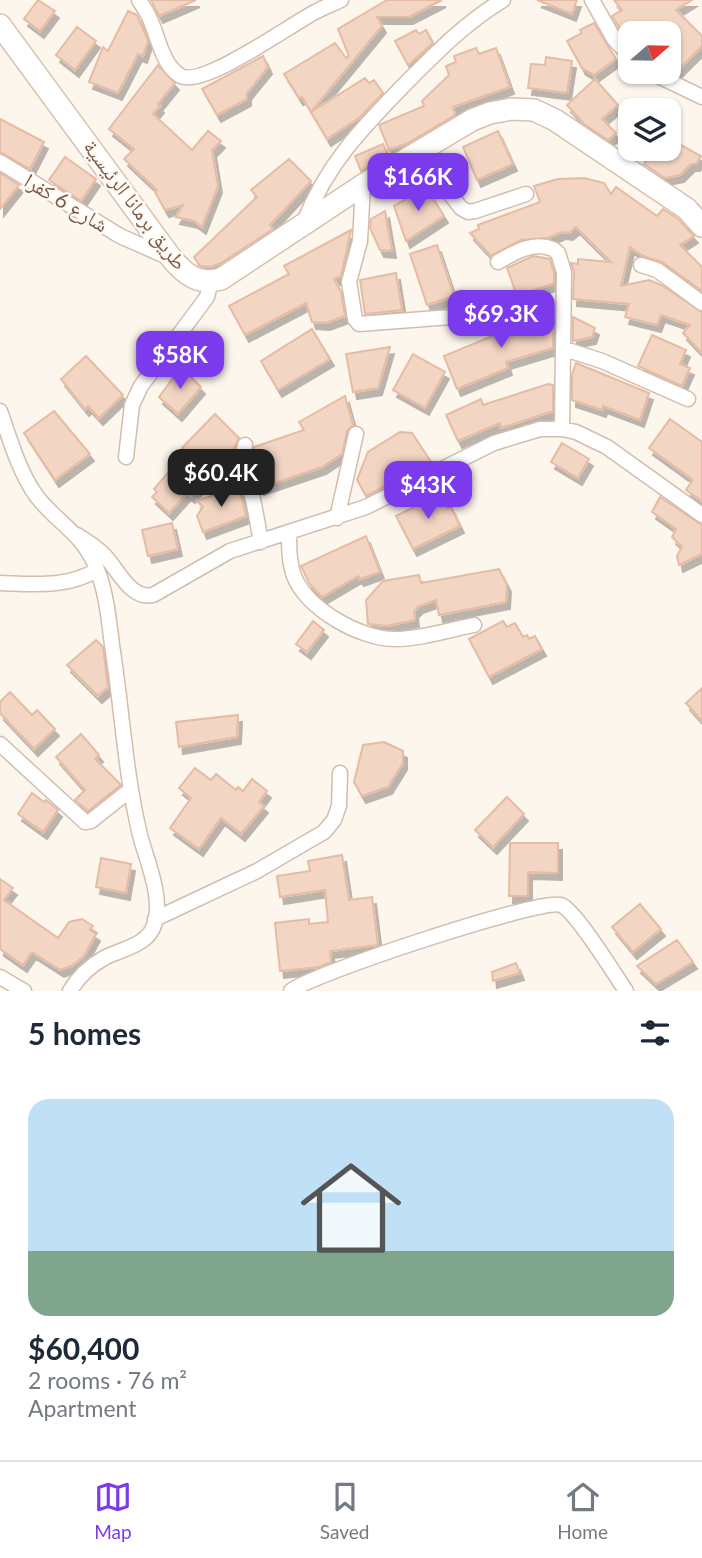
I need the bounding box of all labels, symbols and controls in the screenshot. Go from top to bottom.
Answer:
north arrow [618,21,681,84]
map controls [618,21,681,161]
button: layers [618,98,681,161]
street label: طريق برمانا الرئيسية [78,134,193,275]
pin: $166K [369,154,467,213]
text: $166K [383,162,453,190]
street label: شارع 6 كفرا [19,167,113,238]
pin: $69.3K [444,290,558,350]
text: $69.3K [464,299,538,327]
pin: $58K [139,332,221,391]
text: $58K [152,340,208,368]
pin: $60.4K [164,449,278,509]
text: $60.4K [184,458,258,486]
pin: $43K [387,462,469,521]
text: $43K [400,470,456,498]
icon: filters [636,1014,674,1052]
text: 5 homes [28,1015,141,1051]
icon: home [288,1145,414,1271]
text: $60,400 [28,1330,139,1366]
text: 2 rooms · 76 m² [28,1366,187,1394]
text: Apartment [28,1394,136,1422]
tab: Map [94,1478,132,1543]
tab: Saved [320,1478,369,1543]
tab: Home [557,1478,608,1543]

